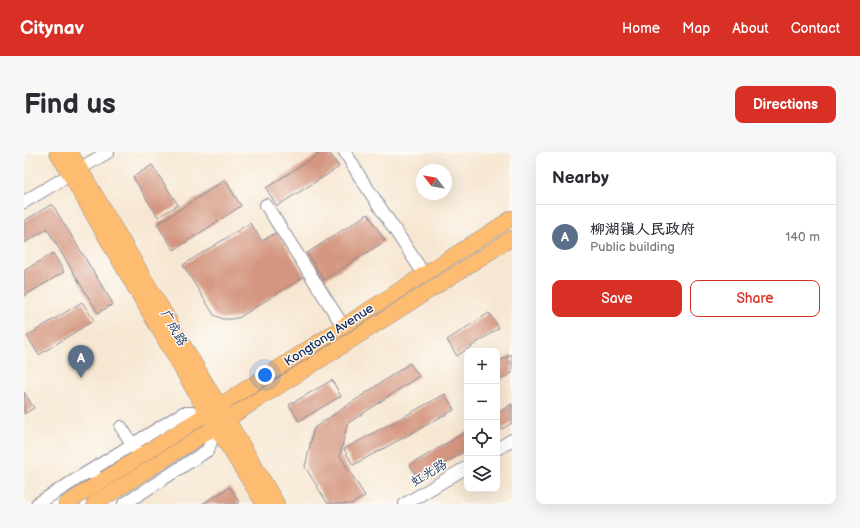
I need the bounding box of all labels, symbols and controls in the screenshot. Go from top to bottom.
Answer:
text: Citynav [20,17,84,40]
text: Home [622,20,660,37]
text: Map [682,20,710,37]
text: About [732,20,769,37]
text: Contact [791,20,840,37]
button: Directions [735,86,836,123]
text: Find us [24,88,116,121]
north arrow [416,164,452,200]
text: Nearby [552,168,609,188]
text: 柳湖镇人民政府 [590,220,695,239]
text: A [561,229,569,245]
text: 140 m [785,229,820,245]
text: Public building [590,239,675,255]
button: Save [552,280,682,317]
button: Share [690,280,820,317]
street label: Kongtong Avenue [281,300,377,370]
street label: 广成路 [157,307,191,349]
pin: A [68,345,94,378]
map controls [464,348,500,492]
button: + [464,348,500,384]
your location [255,365,275,385]
button: − [464,384,500,420]
button: locate [464,420,500,456]
street label: 虹光路 [408,456,450,490]
button: layers [464,456,500,492]

